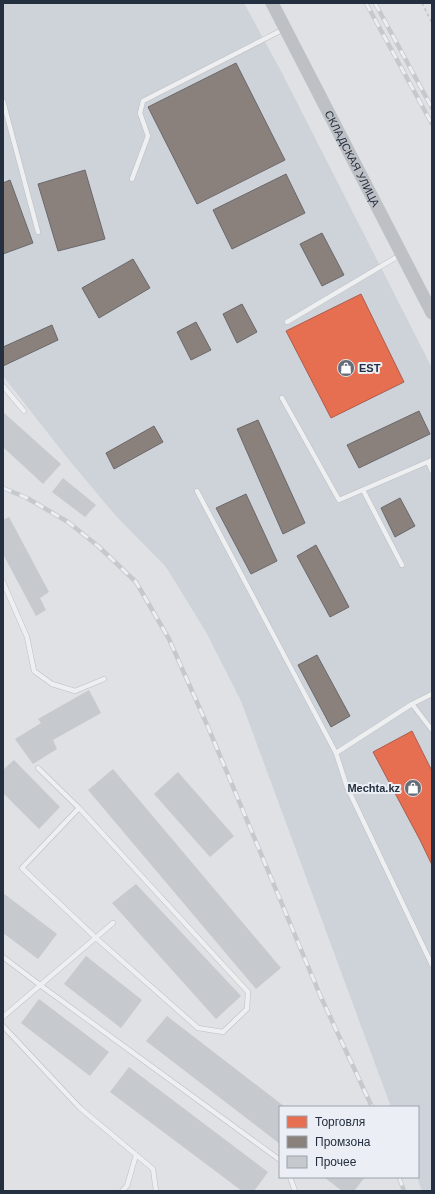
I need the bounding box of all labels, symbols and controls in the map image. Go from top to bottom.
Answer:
street label: СКЛАДСКАЯ УЛИЦА [322,108,382,209]
shop icon: EST [336,358,356,378]
place label: EST [359,362,381,374]
shop icon: Mechta.kz [403,778,423,798]
place label: Mechta.kz [347,782,400,794]
legend [279,1106,419,1178]
text: Торговля [315,1115,365,1129]
text: Промзона [315,1135,371,1149]
text: Прочее [315,1155,357,1169]

